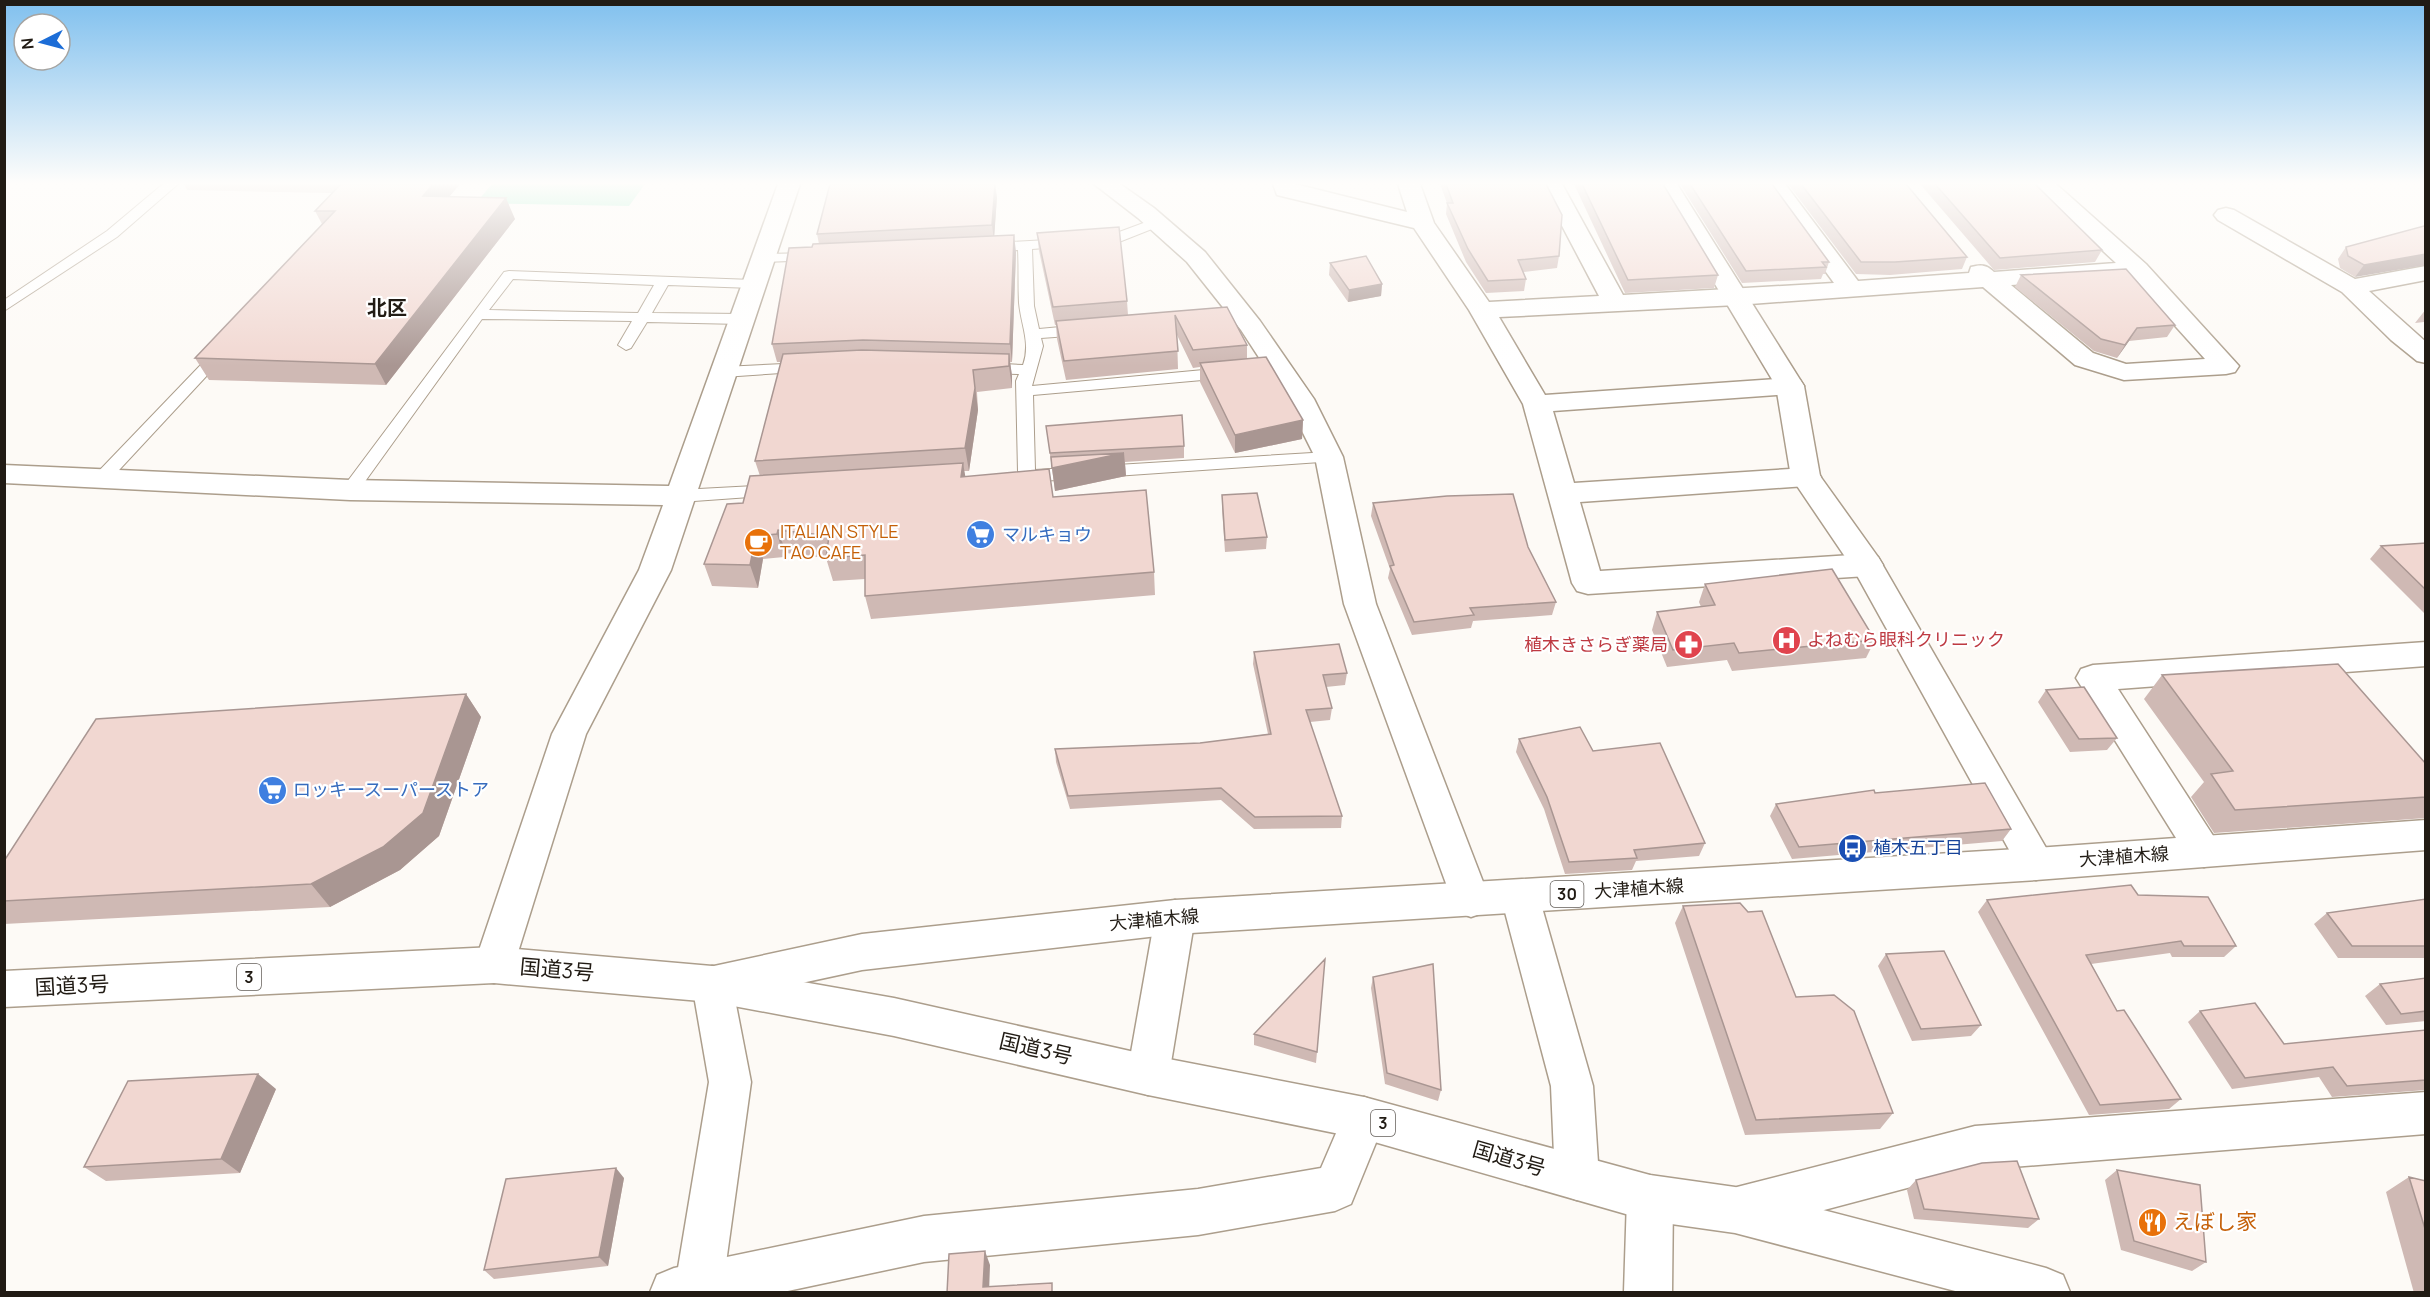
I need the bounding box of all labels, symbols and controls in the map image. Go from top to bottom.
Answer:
north arrow [12,12,72,72]
text: N [16,37,39,50]
district label: 北区 [367,294,407,321]
place label: ITALIAN STYLE TAO CAFE [780,519,899,564]
supermarket icon: マルキョウ [965,519,997,551]
place label: マルキョウ [1002,522,1092,546]
cafe icon: ITALIAN STYLE TAO CAFE [743,526,775,558]
hospital icon: よねむら眼科クリニック [1770,624,1802,656]
place label: よねむら眼科クリニック [1807,627,2005,651]
pharmacy icon: 植木きさらぎ薬局 [1673,629,1705,661]
place label: 植木きさらぎ薬局 [1524,632,1668,656]
supermarket icon: ロッキースーパーストア [256,774,288,806]
place label: ロッキースーパーストア [293,777,489,801]
bus stop icon: 植木五丁目 [1836,832,1868,864]
place label: 植木五丁目 [1873,835,1963,859]
street label: 大津植木線 [2078,841,2170,871]
street label: 大津植木線 [1593,873,1685,903]
road number: 30 [1550,881,1584,907]
street label: 大津植木線 [1108,903,1200,935]
street label: 国道3号 [519,952,595,986]
road number: 3 [237,964,261,990]
street label: 国道3号 [34,969,110,1001]
street label: 国道3号 [997,1026,1076,1070]
road number: 3 [1371,1110,1395,1136]
street label: 国道3号 [1470,1134,1549,1182]
restaurant icon: えぼし家 [2136,1206,2168,1238]
place label: えぼし家 [2173,1207,2257,1235]

